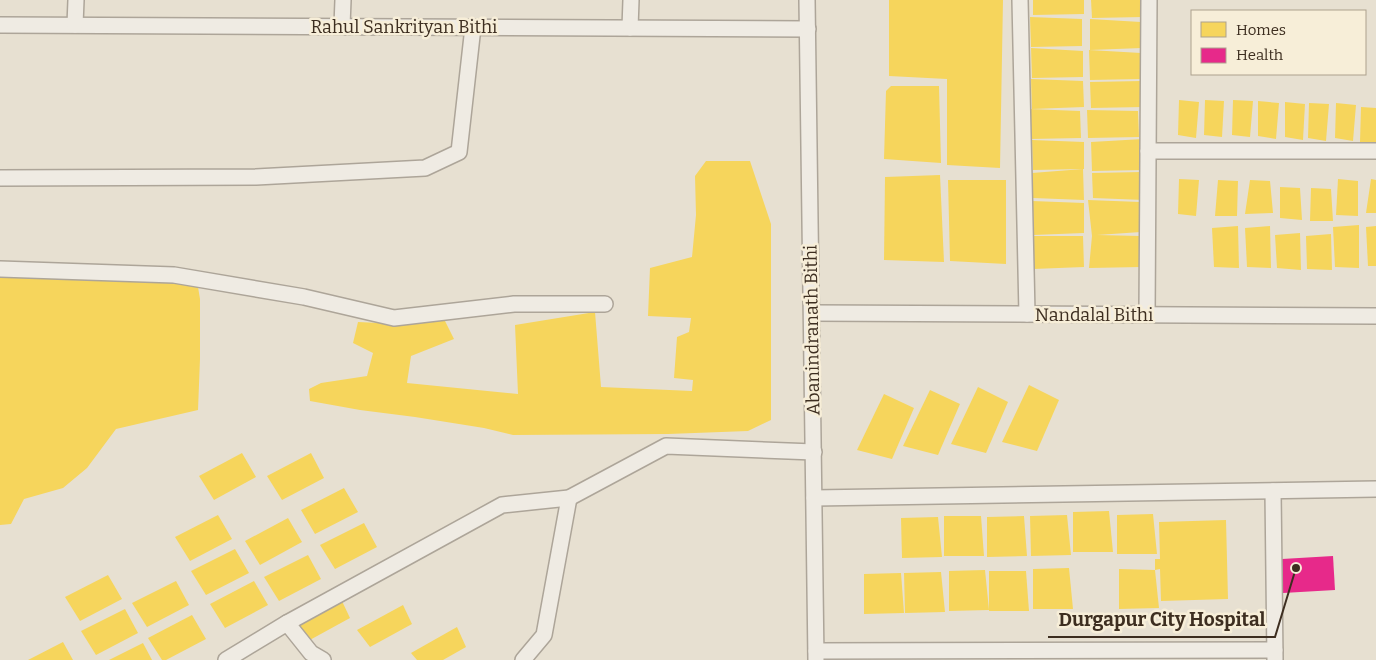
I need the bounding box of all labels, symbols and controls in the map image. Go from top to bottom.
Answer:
legend [1191,10,1366,75]
street label: Rahul Sankrityan Bithi [311,16,497,38]
text: Homes [1236,21,1286,39]
text: Health [1236,46,1284,64]
street label: Abanindranath Bithi [800,244,824,416]
street label: Nandalal Bithi [1035,304,1153,326]
callout: Durgapur City Hospital [1048,603,1275,637]
text: Durgapur City Hospital [1059,608,1266,631]

